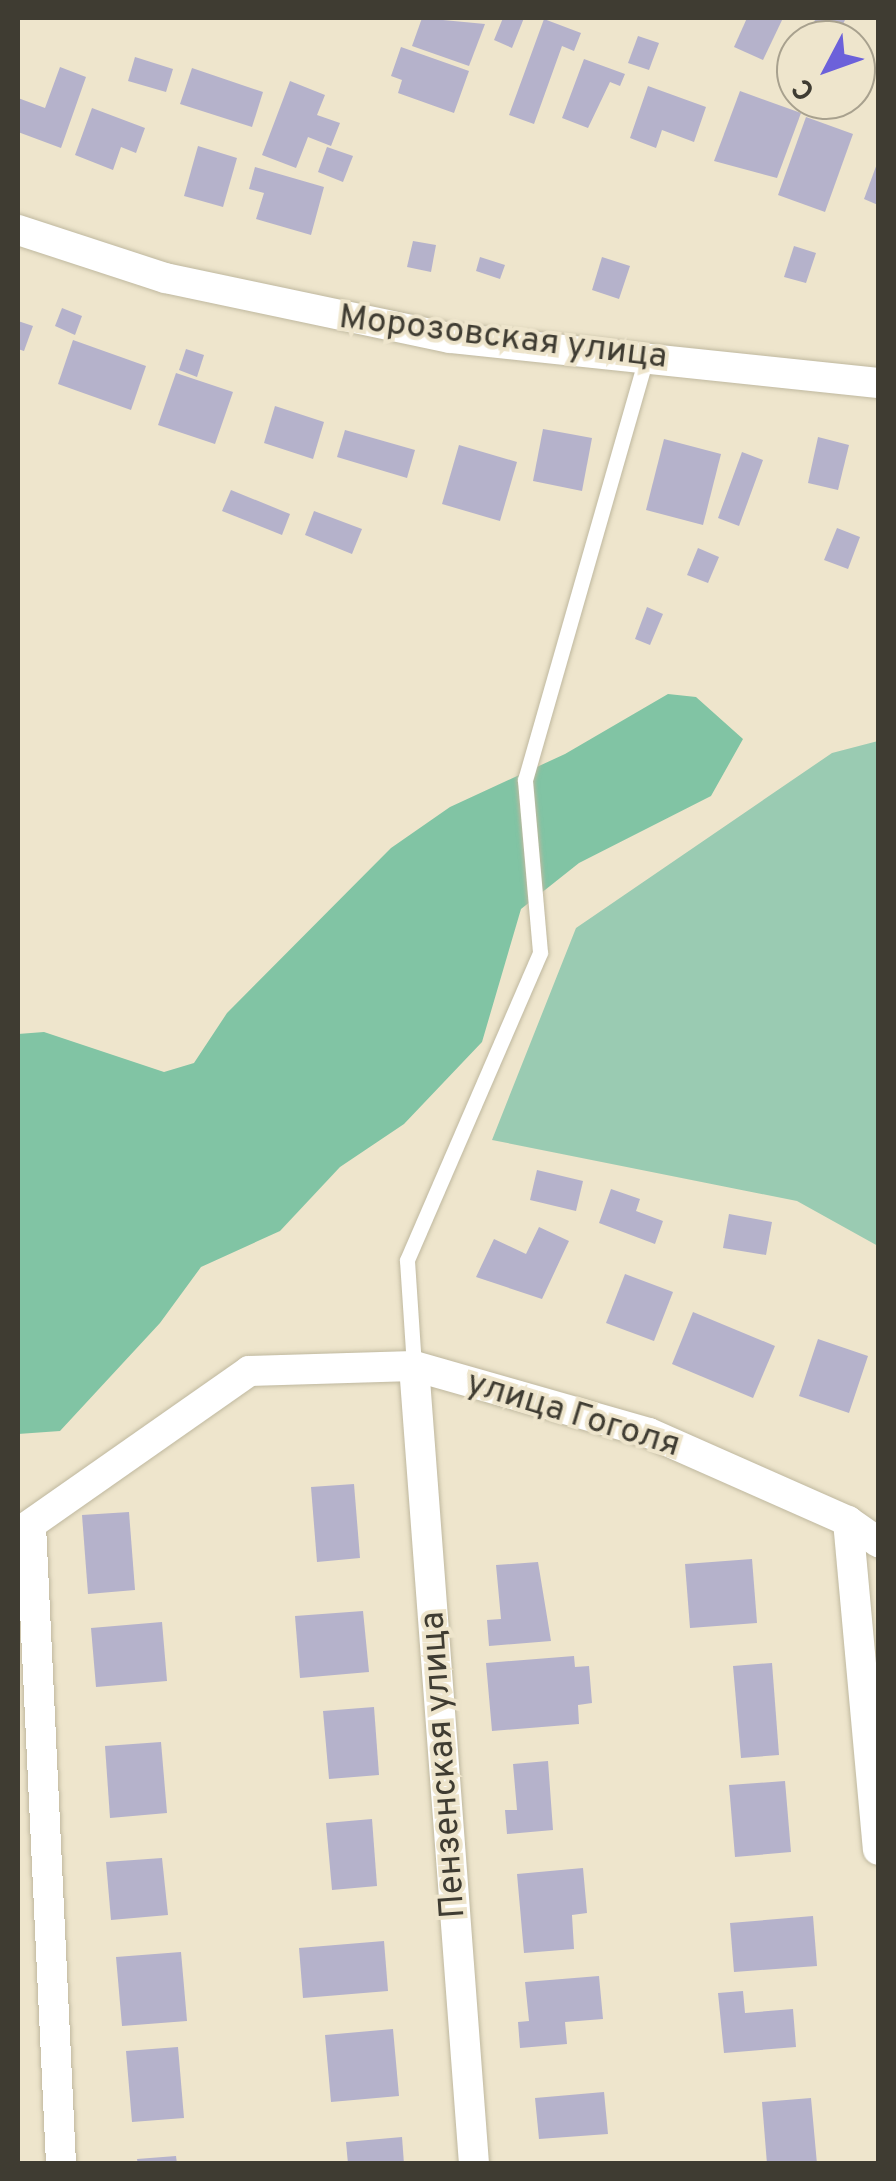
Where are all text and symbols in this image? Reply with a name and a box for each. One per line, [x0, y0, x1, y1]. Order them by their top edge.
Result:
north arrow [776, 20, 876, 120]
text: С [785, 70, 824, 107]
street label: Морозовская улица [336, 297, 670, 379]
street label: улица Гоголя [461, 1363, 685, 1467]
street label: Пензенская улица [412, 1610, 476, 1920]

